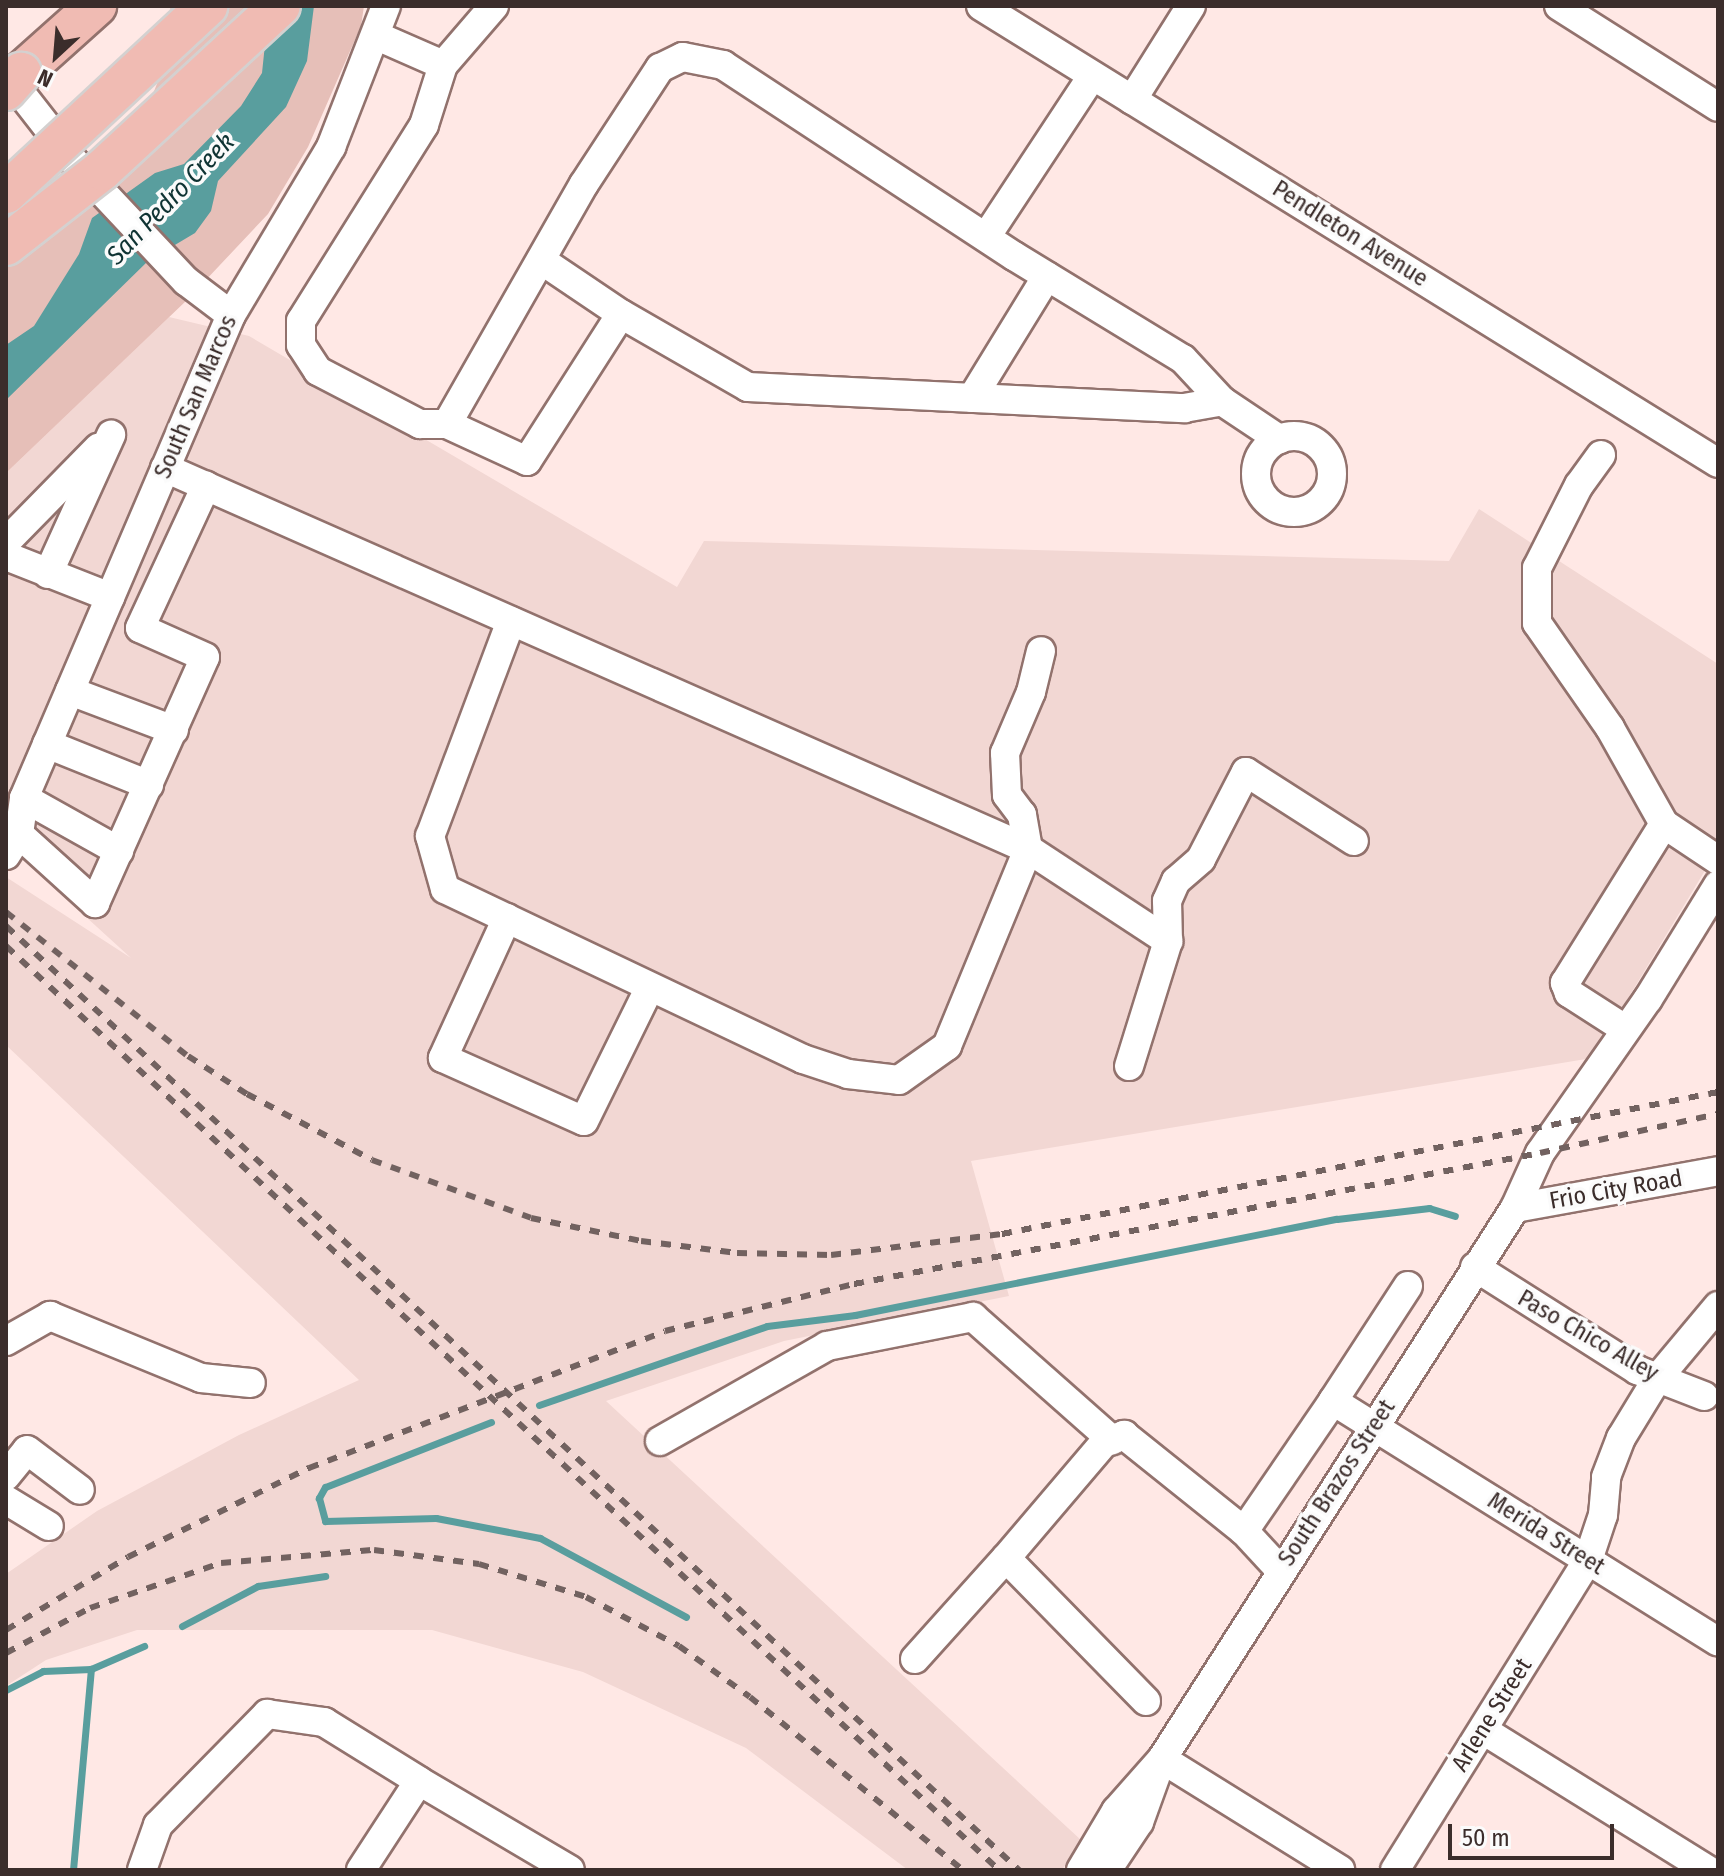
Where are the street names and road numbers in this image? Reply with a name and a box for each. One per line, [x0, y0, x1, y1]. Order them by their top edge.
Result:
street label: Pendleton Avenue [1267, 175, 1433, 293]
street label: South San Marcos [149, 311, 243, 483]
street label: Frio City Road [1547, 1164, 1685, 1216]
street label: Paso Chico Alley [1512, 1284, 1664, 1388]
street label: South Brazos Street [1272, 1394, 1402, 1572]
street label: Merida Street [1482, 1487, 1610, 1581]
street label: Arlene Street [1446, 1653, 1538, 1777]

